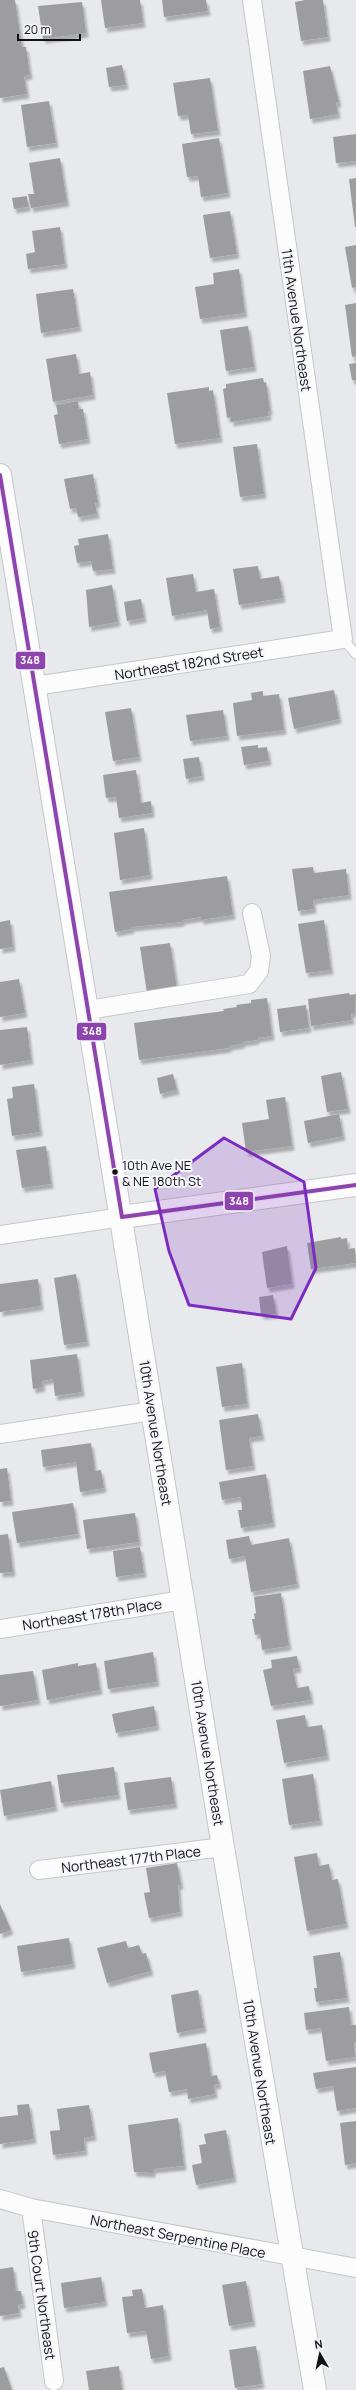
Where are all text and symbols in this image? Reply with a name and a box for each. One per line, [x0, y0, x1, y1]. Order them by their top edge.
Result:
scale bar [18, 16, 80, 42]
text: 20 m [24, 21, 51, 38]
street label: 11th Avenue Northeast [278, 247, 316, 393]
street label: Northeast 182nd Street [113, 642, 265, 684]
line badge: 348 [15, 651, 46, 670]
text: 348 [20, 652, 40, 667]
line badge: 348 [76, 1022, 107, 1041]
text: 348 [82, 1023, 102, 1038]
place label: 10th Ave NE & NE 180th St [122, 1156, 201, 1190]
marker: 10th Ave NE & NE 180th St [110, 1167, 120, 1177]
line badge: 348 [224, 1191, 254, 1211]
text: 348 [229, 1193, 249, 1208]
street label: 10th Avenue Northeast [135, 1359, 177, 1508]
street label: Northeast 178th Place [21, 1594, 163, 1634]
street label: 10th Avenue Northeast [187, 1679, 229, 1828]
street label: Northeast 177th Place [60, 1841, 202, 1877]
street label: 10th Avenue Northeast [239, 1998, 281, 2147]
street label: Northeast Serpentine Place [89, 2210, 267, 2262]
street label: 9th Court Northeast [23, 2229, 61, 2362]
north arrow [300, 2334, 340, 2374]
text: N [313, 2336, 324, 2352]

